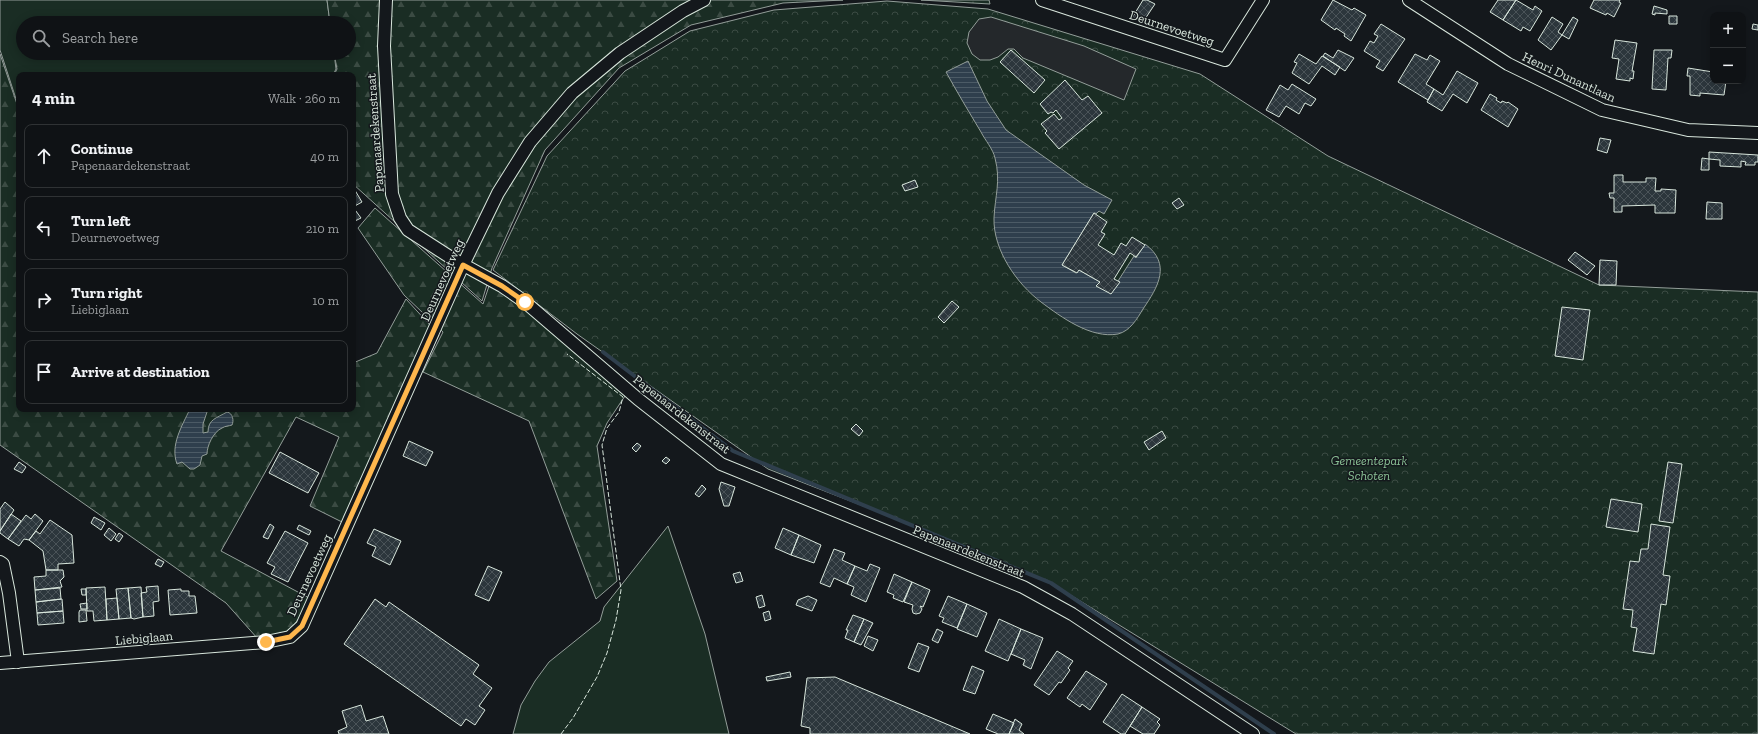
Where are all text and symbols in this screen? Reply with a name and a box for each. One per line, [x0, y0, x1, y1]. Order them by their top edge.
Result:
street label: Deurnevoetweg [1128, 7, 1216, 49]
map controls [1710, 12, 1746, 84]
button: + [1710, 12, 1746, 48]
search box [16, 16, 356, 60]
icon: search [30, 27, 52, 49]
text: Search here [62, 29, 138, 47]
button: − [1710, 48, 1746, 84]
street label: Henri Dunantlaan [1520, 49, 1618, 105]
street label: Papenaardekenstraat [363, 73, 387, 193]
text: 4 min [32, 88, 75, 108]
text: Walk · 260 m [268, 91, 340, 106]
text: Continue [71, 140, 133, 158]
icon: ahead [33, 145, 55, 167]
text: 40 m [310, 149, 339, 164]
text: Papenaardekenstraat [71, 158, 190, 173]
text: Turn left [71, 212, 131, 230]
icon: left [33, 217, 55, 239]
text: 210 m [306, 221, 339, 236]
text: Deurnevoetweg [71, 230, 159, 245]
street label: Deurnevoetweg [417, 237, 467, 323]
text: Turn right [71, 284, 142, 302]
icon: right [33, 289, 55, 311]
text: 10 m [312, 293, 339, 308]
route start [516, 293, 534, 311]
text: Liebiglaan [71, 302, 129, 317]
icon: arrive [33, 361, 55, 383]
text: Arrive at destination [71, 363, 210, 381]
street label: Papenaardekenstraat [630, 371, 734, 457]
park label: Gemeentepark Schoten [1331, 453, 1407, 483]
street label: Papenaardekenstraat [911, 522, 1027, 580]
street label: Deurnevoetweg [284, 532, 334, 618]
street label: Liebiglaan [114, 628, 174, 648]
route end [257, 633, 275, 651]

